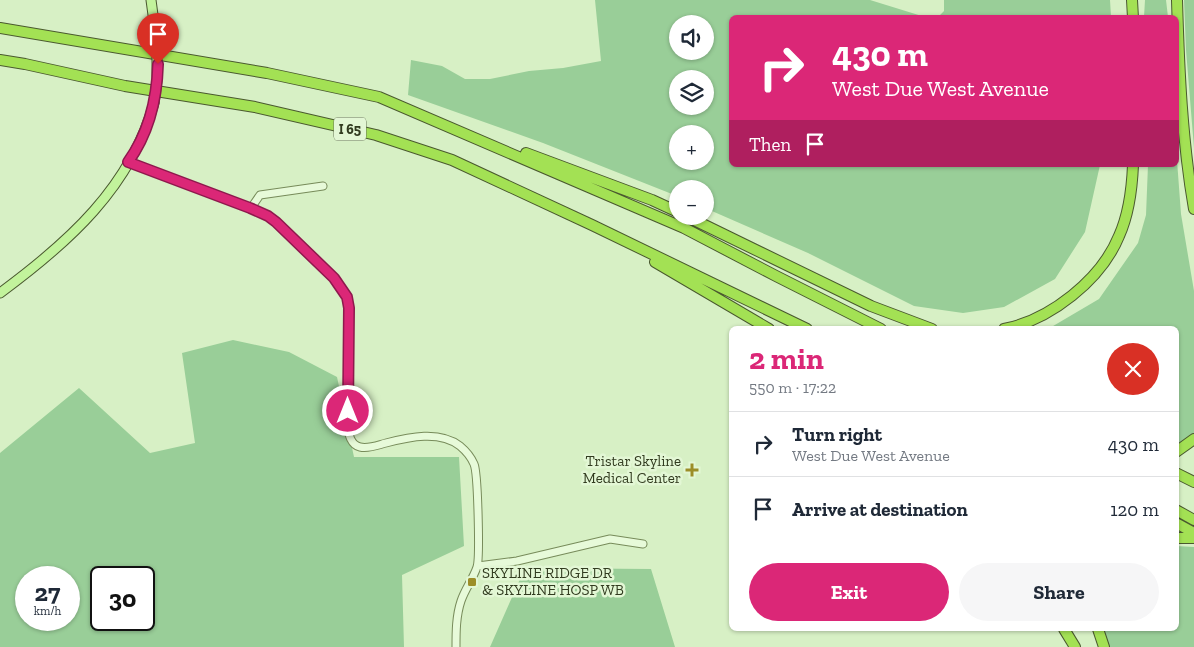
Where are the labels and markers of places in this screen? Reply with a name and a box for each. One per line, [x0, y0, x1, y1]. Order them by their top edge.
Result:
pin [137, 13, 179, 64]
place label: Tristar Skyline Medical Center [583, 452, 681, 487]
marker: Tristar Skyline Medical Center [685, 463, 699, 477]
place label: SKYLINE RIDGE DR & SKYLINE HOSP WB [482, 564, 624, 599]
marker: SKYLINE RIDGE DR & SKYLINE HOSP WB [466, 576, 478, 588]

